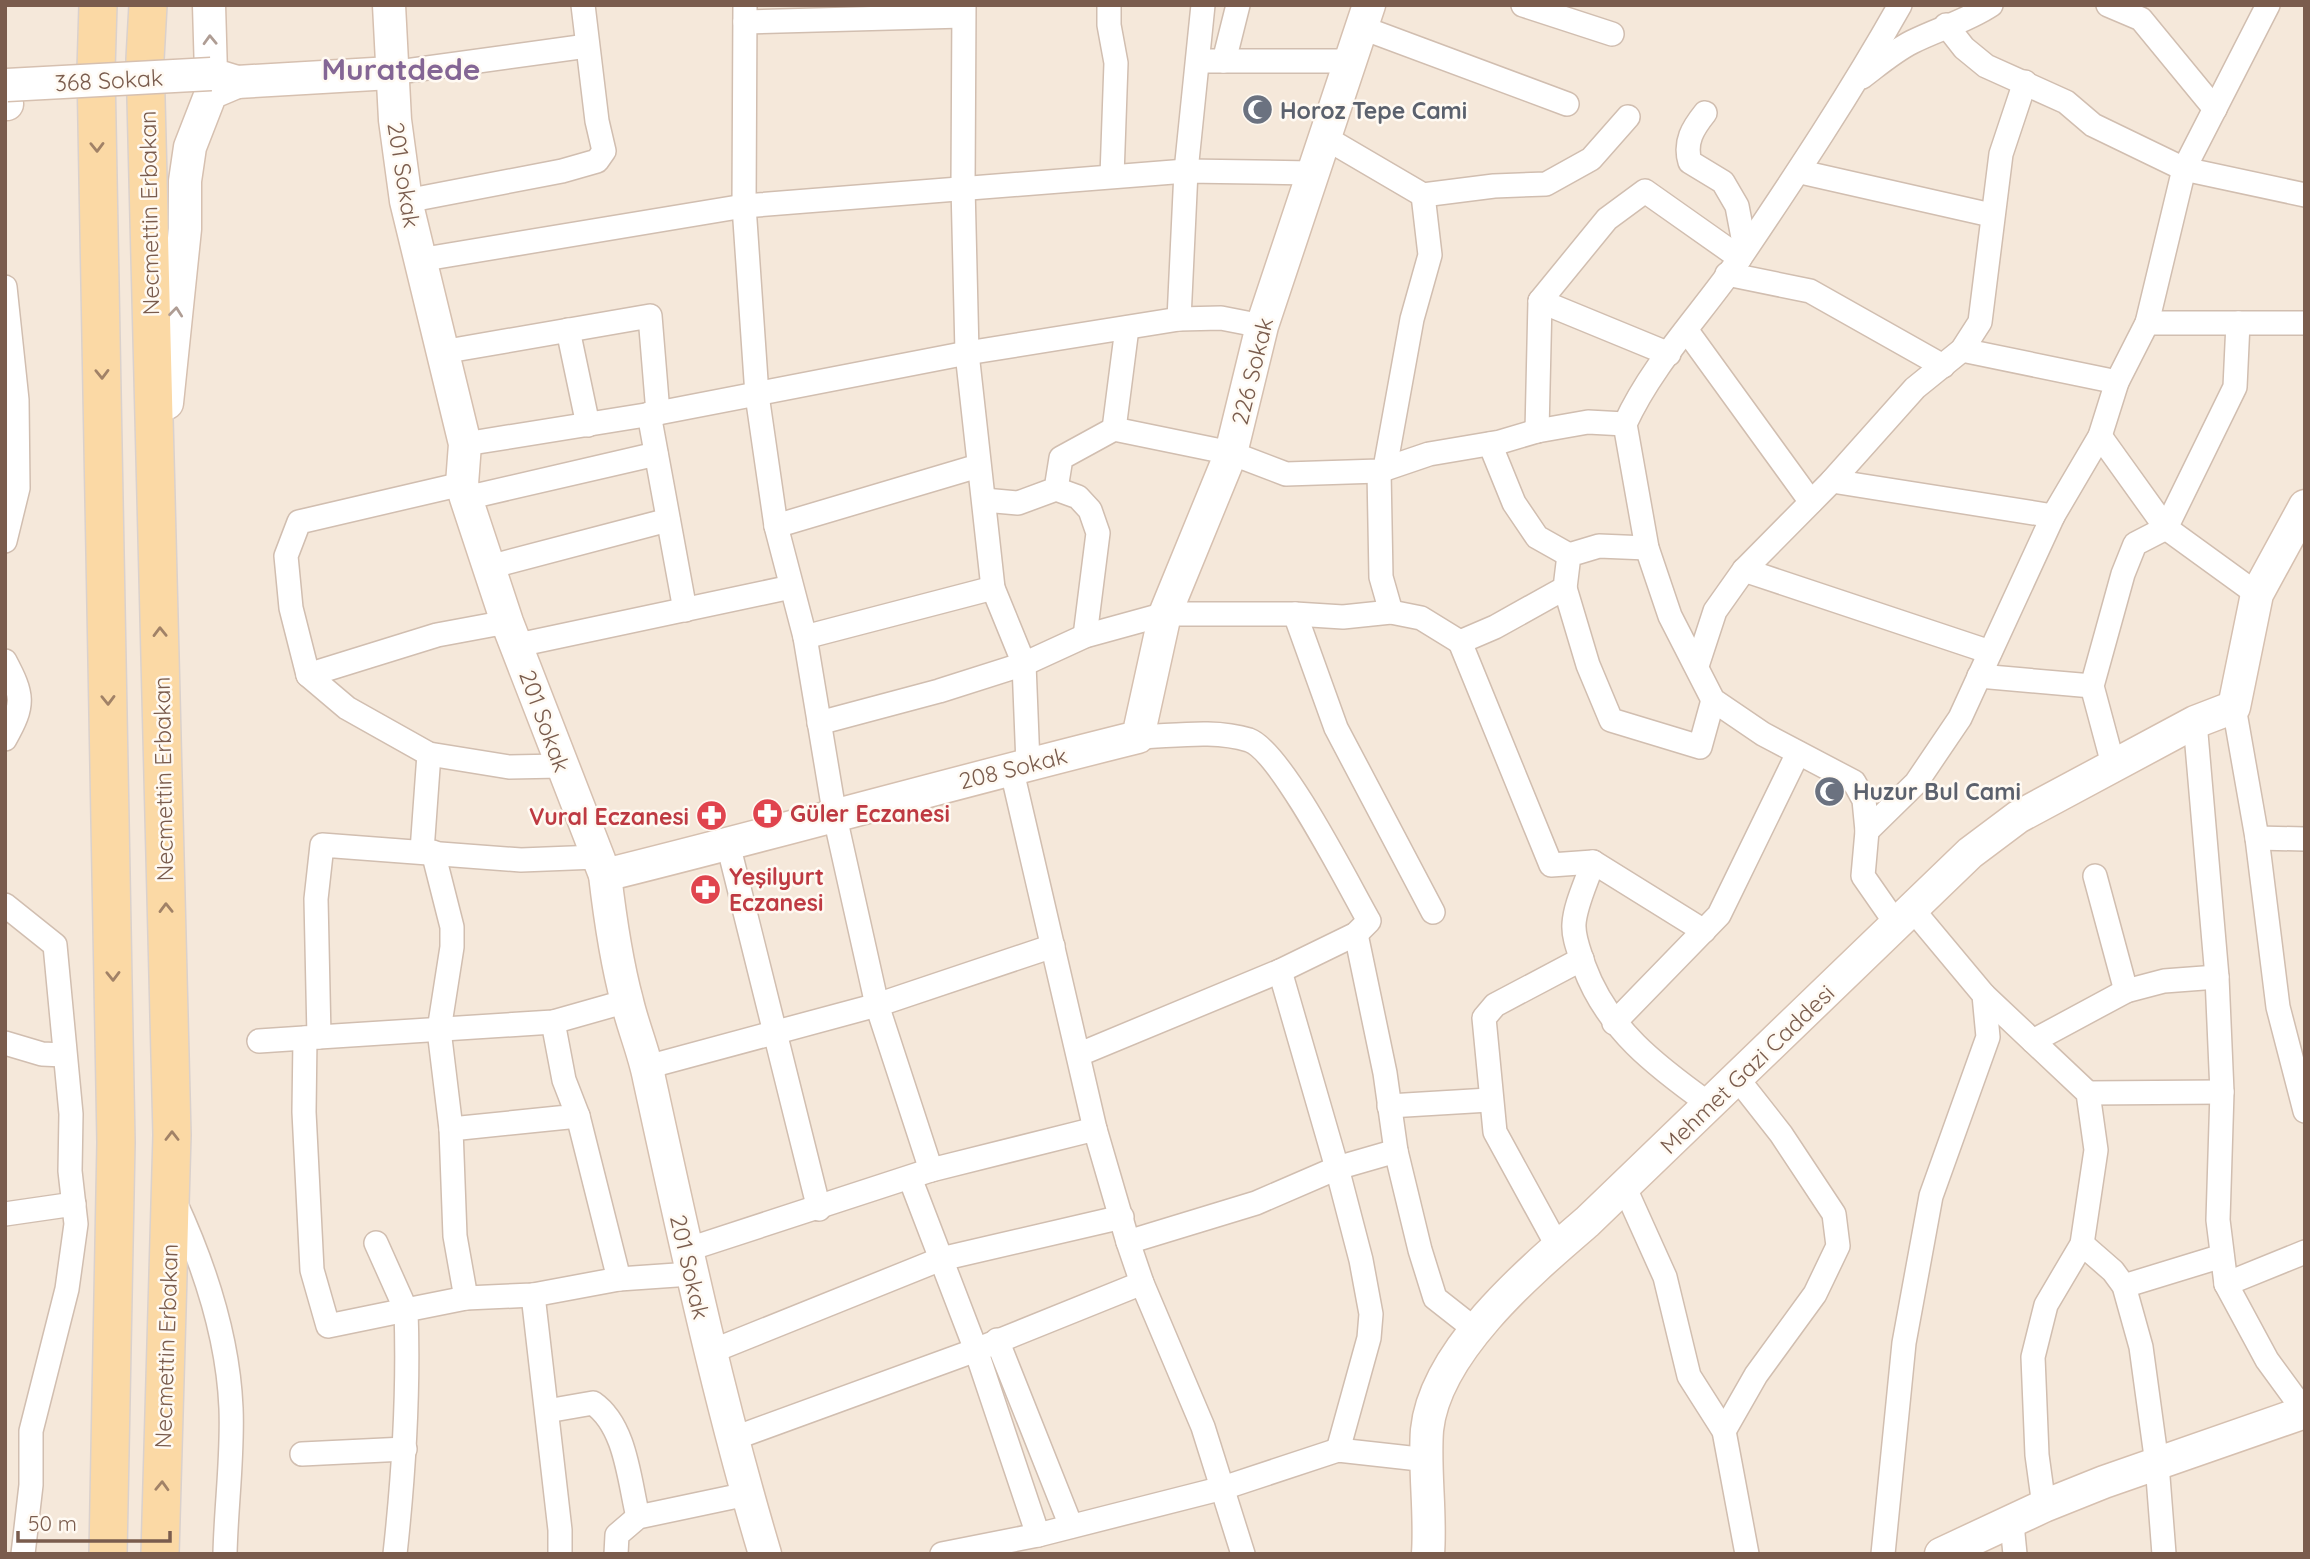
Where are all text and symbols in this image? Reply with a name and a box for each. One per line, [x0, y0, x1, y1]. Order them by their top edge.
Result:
one-way arrow [202, 34, 218, 44]
district label: Muratdede [322, 50, 480, 88]
street label: 368 Sokak [54, 63, 164, 97]
mosque icon: Horoz Tepe Cami [1240, 93, 1274, 127]
place label: Horoz Tepe Cami [1280, 96, 1467, 125]
street label: Necmettin Erbakan [133, 110, 165, 316]
street label: 201 Sokak [381, 120, 427, 230]
one-way arrow [89, 142, 105, 153]
one-way arrow [168, 306, 183, 317]
street label: 226 Sokak [1225, 314, 1279, 428]
one-way arrow [94, 369, 109, 380]
one-way arrow [152, 626, 167, 637]
street label: 201 Sokak [513, 666, 577, 776]
street label: Necmettin Erbakan [147, 676, 179, 882]
one-way arrow [100, 695, 115, 706]
street label: 208 Sokak [956, 741, 1070, 795]
mosque icon: Huzur Bul Cami [1813, 774, 1847, 808]
place label: Huzur Bul Cami [1853, 777, 2021, 806]
pharmacy icon: Güler Eczanesi [750, 796, 784, 830]
pharmacy icon: Vural Eczanesi [695, 799, 729, 833]
place label: Güler Eczanesi [790, 799, 950, 828]
place label: Vural Eczanesi [529, 802, 689, 831]
place label: Yeşilyurt Eczanesi [729, 862, 824, 917]
pharmacy icon: Yeşilyurt Eczanesi [689, 872, 723, 906]
one-way arrow [159, 902, 174, 913]
one-way arrow [105, 972, 121, 982]
street label: Mehmet Gazi Caddesi [1654, 978, 1840, 1160]
one-way arrow [164, 1130, 179, 1141]
street label: 201 Sokak [664, 1212, 716, 1322]
street label: Necmettin Erbakan [148, 1243, 184, 1449]
one-way arrow [154, 1480, 170, 1490]
scale bar [18, 1500, 170, 1544]
text: 50 m [28, 1510, 77, 1536]

